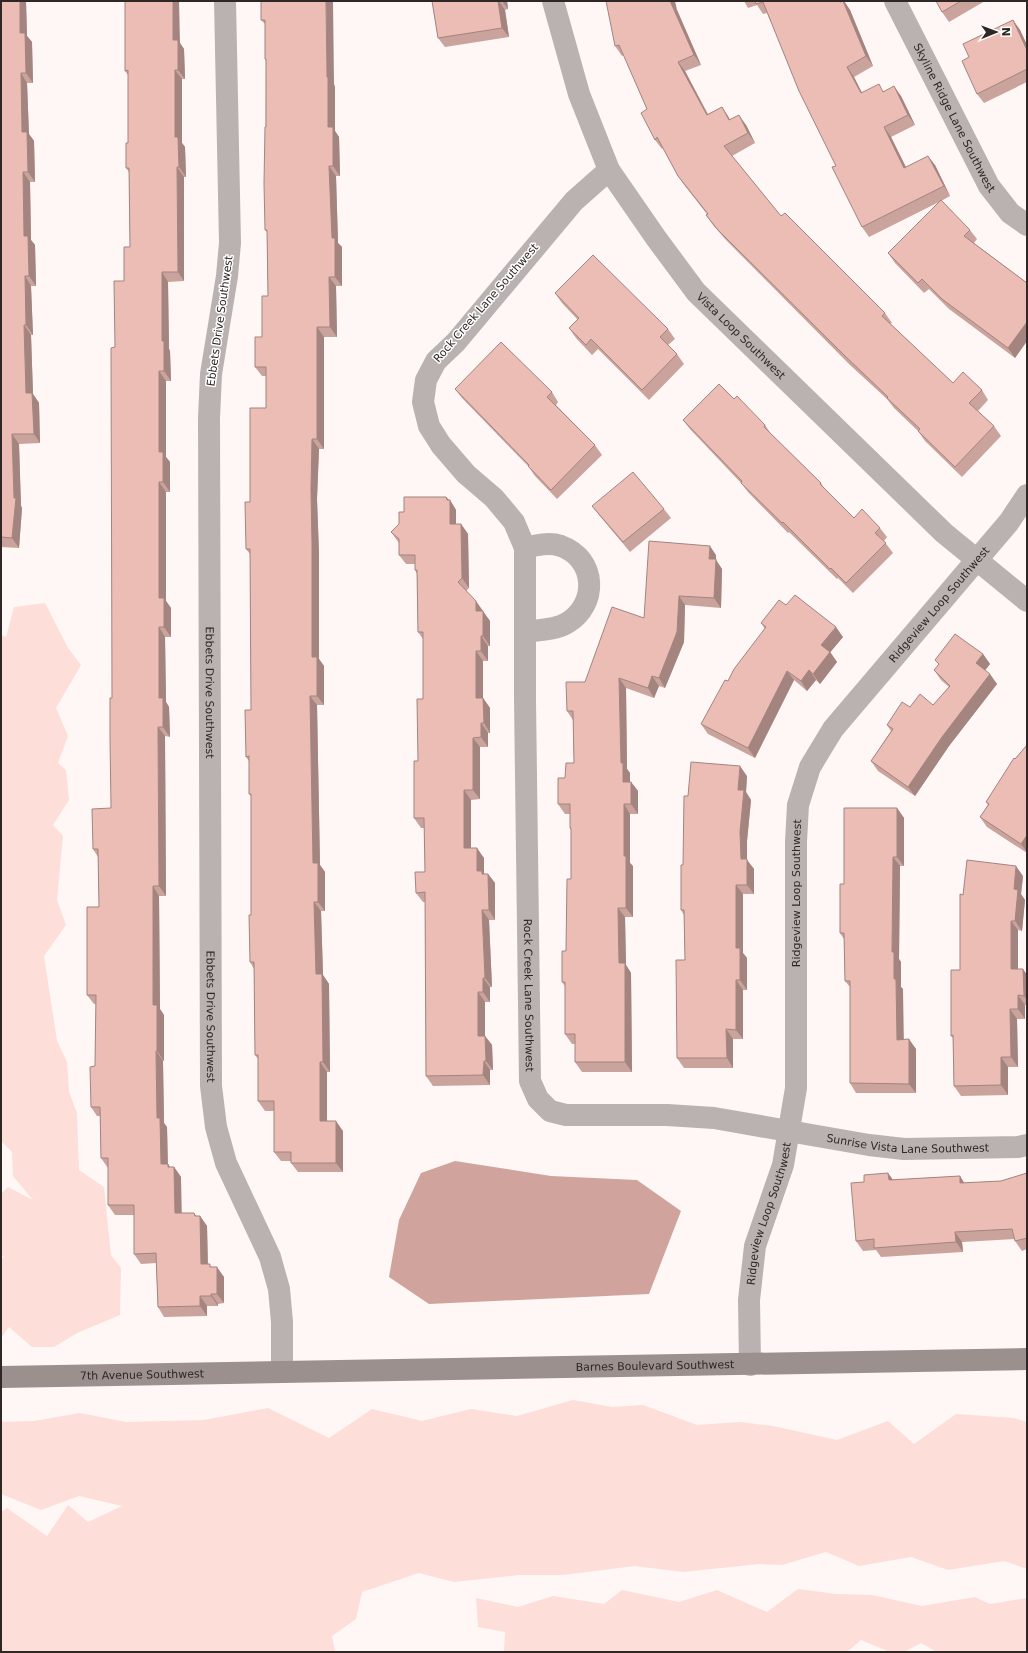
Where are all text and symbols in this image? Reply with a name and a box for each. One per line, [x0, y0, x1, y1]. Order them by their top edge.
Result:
north arrow [976, 12, 1016, 52]
text: N [999, 27, 1012, 37]
street label: Skyline Ridge Lane Southwest [911, 41, 998, 196]
street label: Rock Creek Lane Southwest [431, 240, 542, 365]
street label: Ebbets Drive Southwest [204, 254, 236, 387]
street label: Vista Loop Southwest [694, 290, 789, 382]
street label: Ridgeview Loop Southwest [886, 543, 992, 665]
street label: Ebbets Drive Southwest [203, 626, 217, 759]
street label: Ridgeview Loop Southwest [789, 818, 804, 967]
street label: Rock Creek Lane Southwest [521, 919, 536, 1073]
street label: Ebbets Drive Southwest [204, 950, 217, 1083]
street label: Sunrise Vista Lane Southwest [826, 1131, 990, 1156]
street label: Ridgeview Loop Southwest [744, 1141, 793, 1286]
street label: Barnes Boulevard Southwest [575, 1358, 735, 1373]
street label: 7th Avenue Southwest [80, 1367, 205, 1382]

